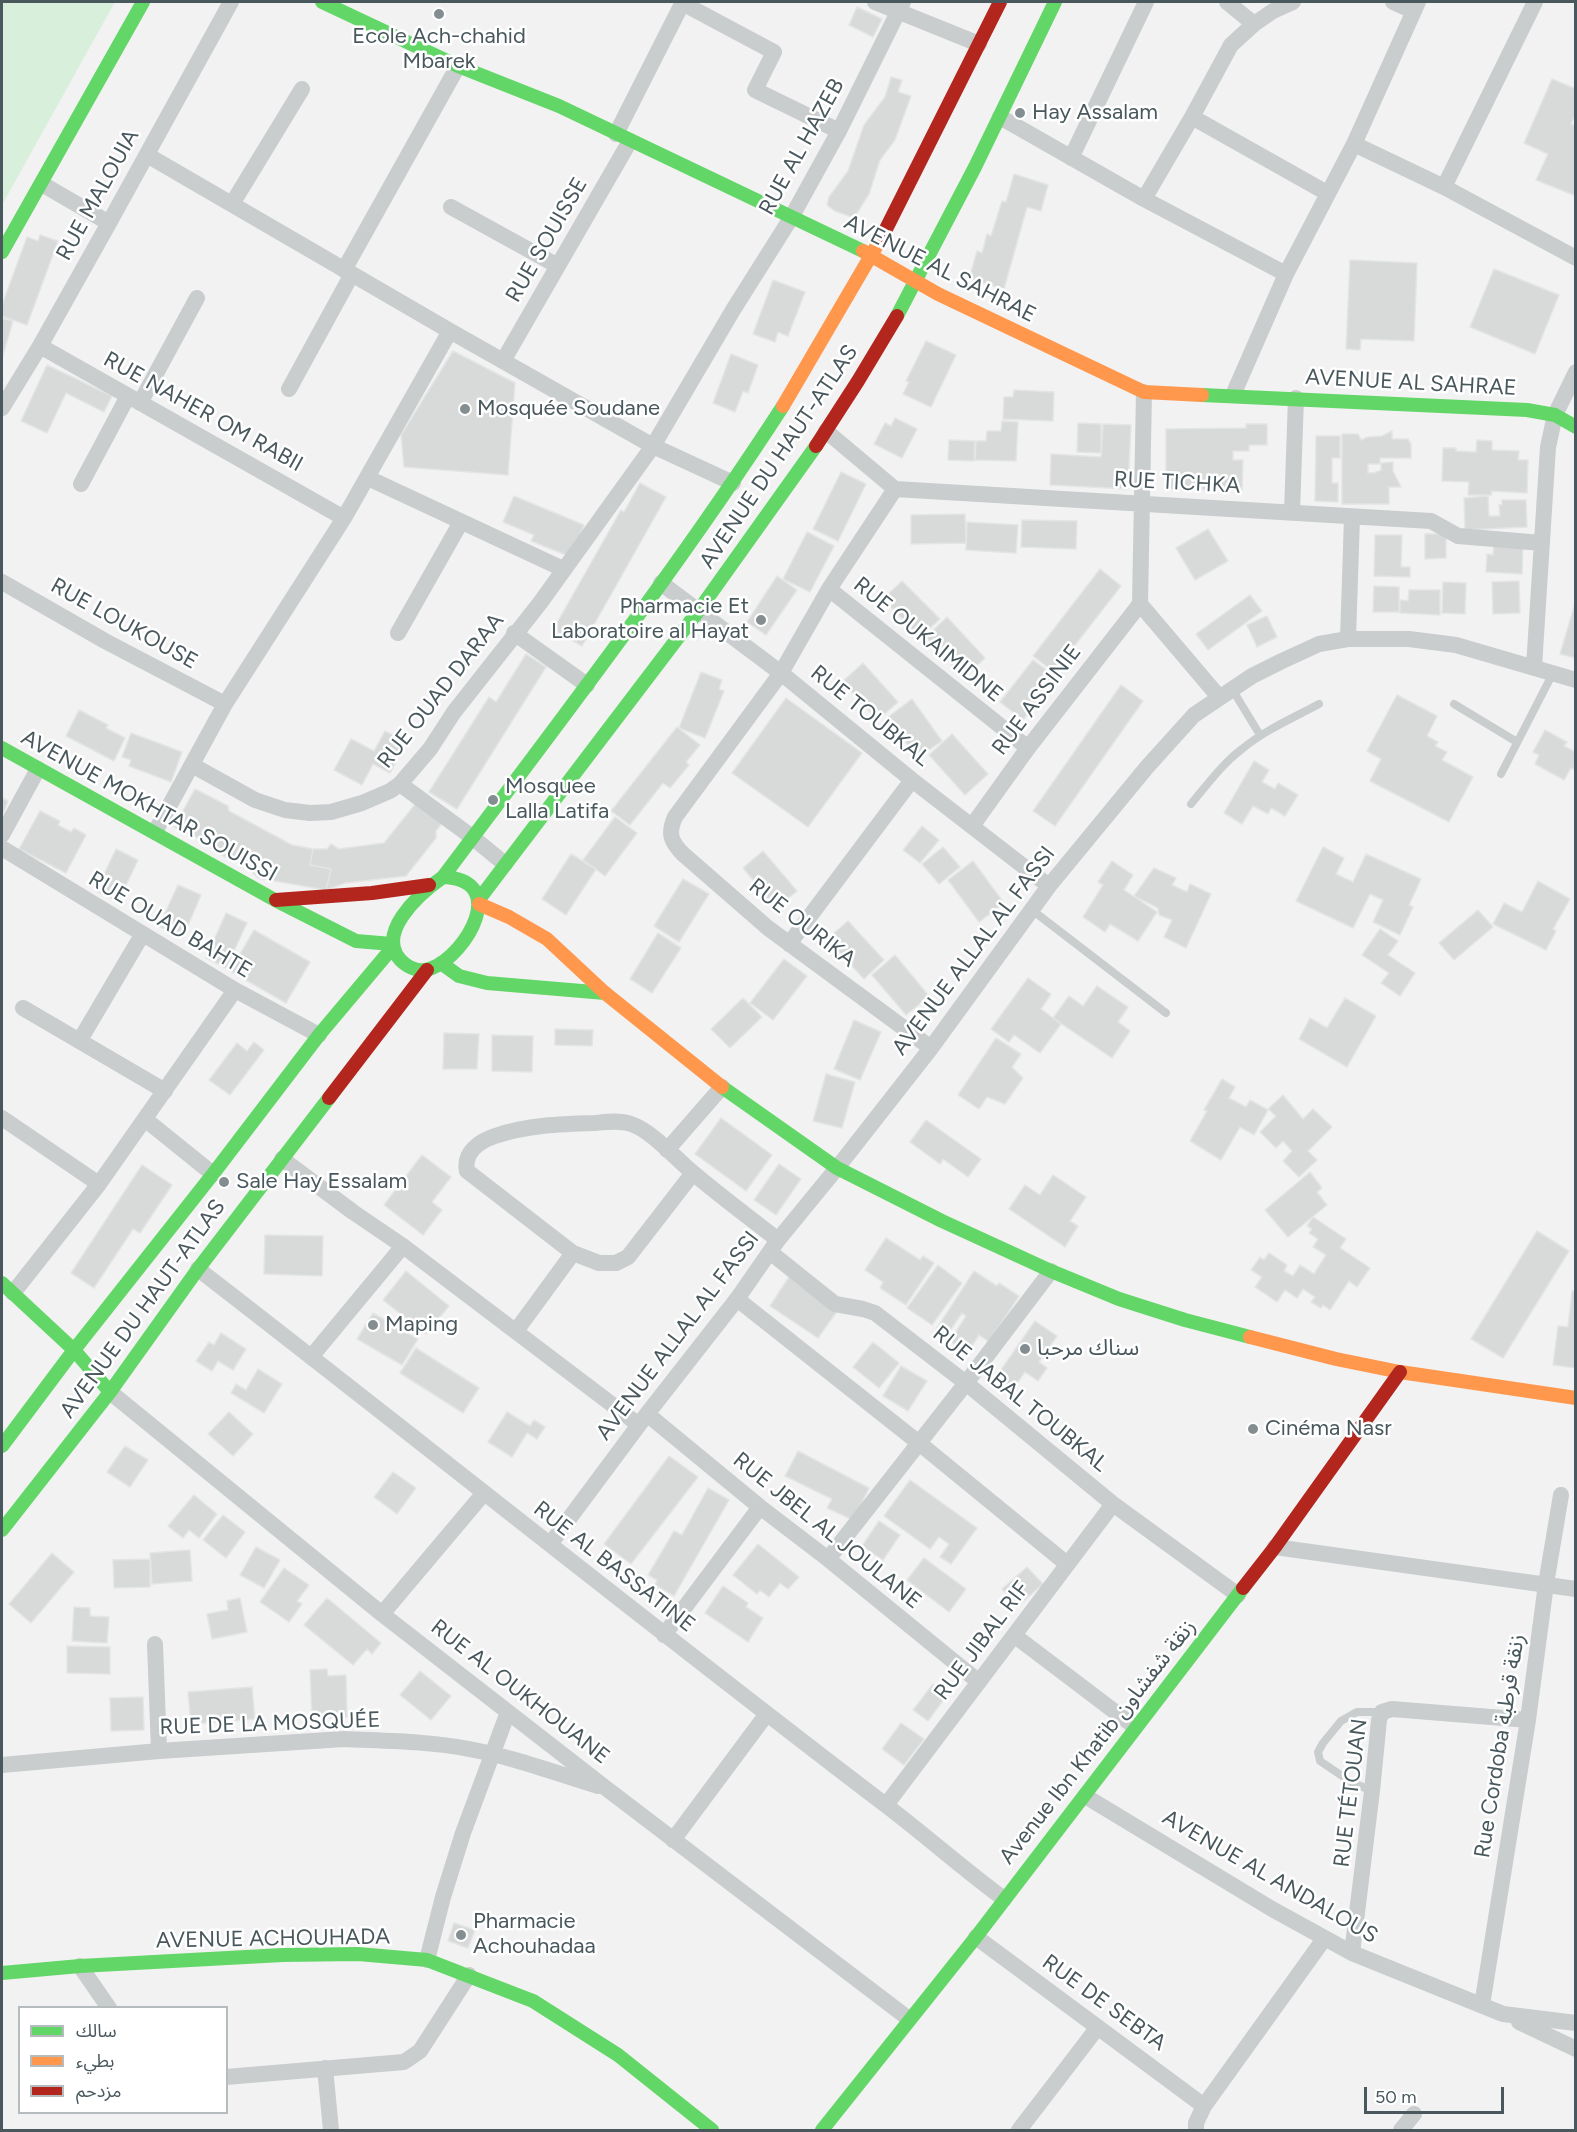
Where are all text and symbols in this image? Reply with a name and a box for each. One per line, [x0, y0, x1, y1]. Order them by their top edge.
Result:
marker: Ecole Ach-chahid Mbarek [432, 7, 446, 21]
place label: Ecole Ach-chahid Mbarek [352, 24, 526, 76]
street label: RUE AL HAZEB [754, 74, 850, 220]
place label: Hay Assalam [1032, 100, 1158, 126]
marker: Hay Assalam [1013, 106, 1027, 120]
street label: RUE MALOUIA [51, 125, 145, 265]
street label: RUE SOUISSE [501, 173, 593, 307]
street label: AVENUE AL SAHRAE [840, 209, 1040, 329]
street label: AVENUE DU HAUT-ATLAS [694, 340, 864, 574]
street label: RUE NAHER OM RABII [99, 346, 307, 478]
street label: AVENUE AL SAHRAE [1305, 364, 1517, 402]
place label: Mosquée Soudane [477, 396, 660, 422]
marker: Mosquée Soudane [458, 402, 472, 416]
street label: RUE TICHKA [1113, 467, 1241, 499]
street label: RUE OUKAIMIDNE [848, 572, 1008, 708]
street label: RUE LOUKOUSE [46, 573, 202, 675]
place label: Pharmacie Et Laboratoire al Hayat [551, 594, 749, 646]
street label: RUE OUAD DARAA [372, 608, 510, 774]
marker: Pharmacie Et Laboratoire al Hayat [754, 613, 768, 627]
street label: RUE ASSINIE [987, 639, 1087, 761]
street label: RUE TOUBKAL [805, 660, 935, 772]
street label: AVENUE MOKHTAR SOUISSI [16, 724, 282, 888]
place label: Mosquee Lalla Latifa [505, 774, 609, 825]
marker: Mosquee Lalla Latifa [486, 793, 500, 807]
street label: AVENUE ALLAL AL FASSI [887, 841, 1061, 1061]
street label: RUE OUAD BAHTE [84, 866, 256, 984]
street label: RUE OURIKA [743, 873, 861, 973]
place label: Sale Hay Essalam [236, 1169, 407, 1195]
marker: Sale Hay Essalam [217, 1175, 231, 1189]
street label: AVENUE DU HAUT-ATLAS [55, 1194, 231, 1424]
street label: AVENUE ALLAL AL FASSI [591, 1226, 765, 1446]
place label: Maping [385, 1312, 458, 1338]
marker: Maping [366, 1318, 380, 1332]
street label: RUE JABAL TOUBKAL [927, 1320, 1113, 1478]
place label: سناك مرحبا [1037, 1336, 1139, 1362]
marker: سناك مرحبا [1018, 1342, 1032, 1356]
place label: Cinéma Nasr [1265, 1416, 1392, 1442]
marker: Cinéma Nasr [1246, 1422, 1260, 1436]
street label: RUE JBEL AL JOULANE [728, 1447, 926, 1615]
street label: RUE AL BASSATINE [528, 1496, 700, 1638]
street label: RUE JIBAL RIF [929, 1576, 1035, 1706]
street label: RUE AL OUKHOUANE [425, 1614, 615, 1770]
street label: Avenue Ibn Khatib زنقة شفشاون [994, 1614, 1202, 1870]
street label: Rue Cordoba زنقة قرطبة [1469, 1632, 1531, 1860]
street label: RUE DE LA MOSQUÉE [159, 1707, 381, 1741]
street label: RUE TÉTOUAN [1329, 1717, 1373, 1869]
street label: AVENUE AL ANDALOUS [1158, 1805, 1382, 1949]
place label: Pharmacie Achouhadaa [473, 1909, 596, 1960]
street label: AVENUE ACHOUHADA [156, 1924, 390, 1954]
marker: Pharmacie Achouhadaa [454, 1928, 468, 1942]
street label: RUE DE SEBTA [1037, 1949, 1171, 2057]
legend [18, 2006, 228, 2114]
text: سالك [76, 2020, 117, 2042]
text: بطيء [76, 2050, 114, 2072]
scale bar [1367, 2075, 1506, 2113]
text: مزدحم [76, 2080, 121, 2102]
text: 50 m [1375, 2086, 1417, 2108]

